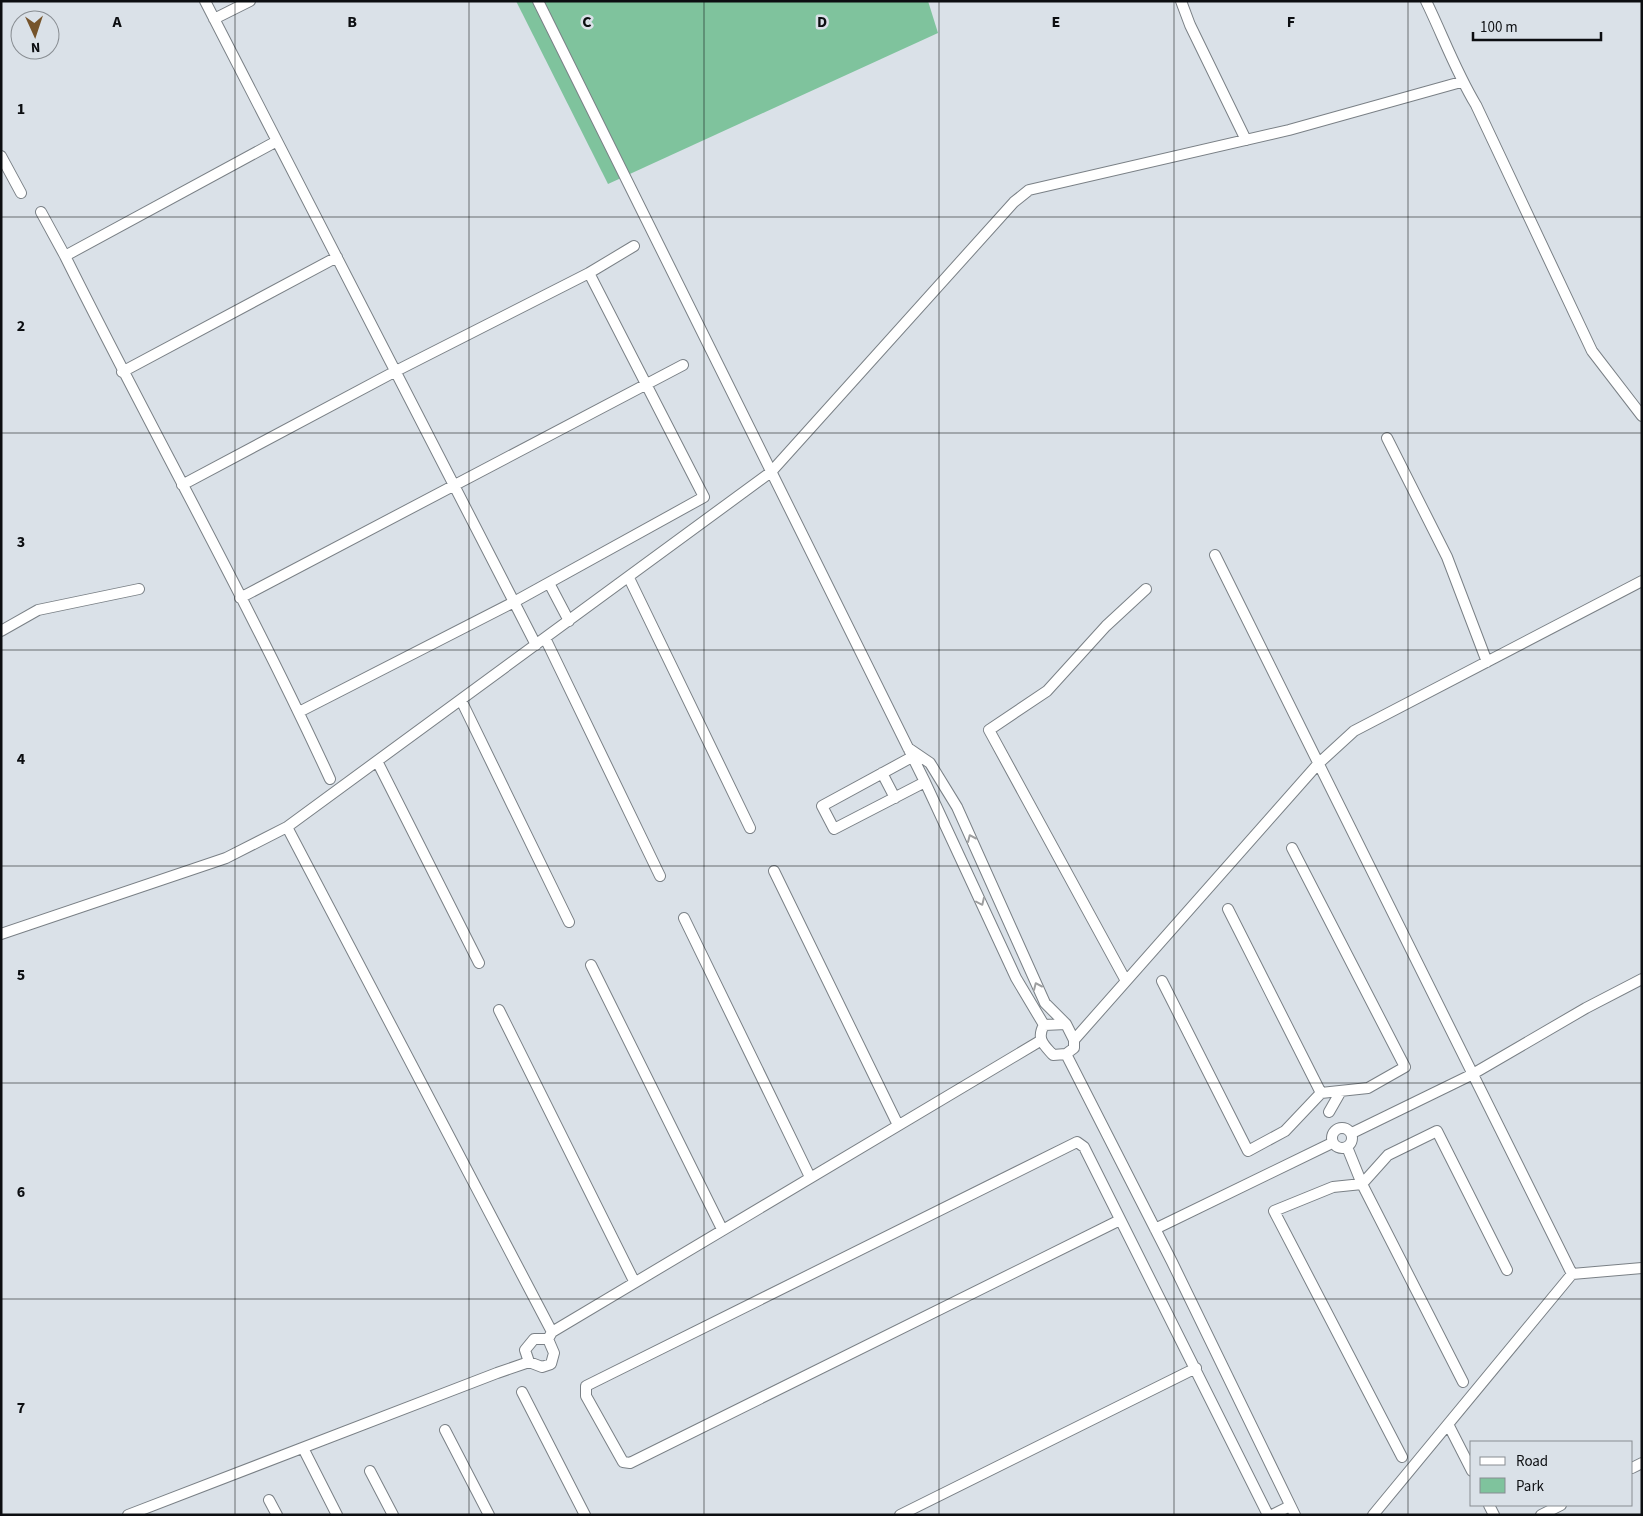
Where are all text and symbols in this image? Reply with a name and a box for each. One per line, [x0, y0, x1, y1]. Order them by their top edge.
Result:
north arrow [10, 10, 60, 60]
scale bar [1473, 10, 1600, 42]
text: A [111, 11, 122, 33]
text: B [347, 11, 357, 33]
text: C [582, 11, 592, 33]
text: D [817, 11, 827, 33]
text: E [1052, 11, 1060, 33]
text: F [1287, 11, 1295, 33]
text: 100 m [1480, 17, 1518, 38]
text: N [30, 37, 41, 57]
text: 1 [17, 98, 25, 120]
text: 2 [17, 315, 25, 337]
text: 3 [17, 531, 25, 553]
text: 4 [17, 748, 26, 770]
one-way arrow [966, 834, 977, 843]
one-way arrow [974, 897, 985, 906]
text: 5 [17, 964, 25, 986]
one-way arrow [1033, 982, 1043, 991]
text: 6 [17, 1181, 25, 1203]
text: 7 [17, 1397, 25, 1419]
legend [1470, 1441, 1633, 1506]
text: Road [1516, 1451, 1548, 1472]
text: Park [1516, 1476, 1545, 1497]

